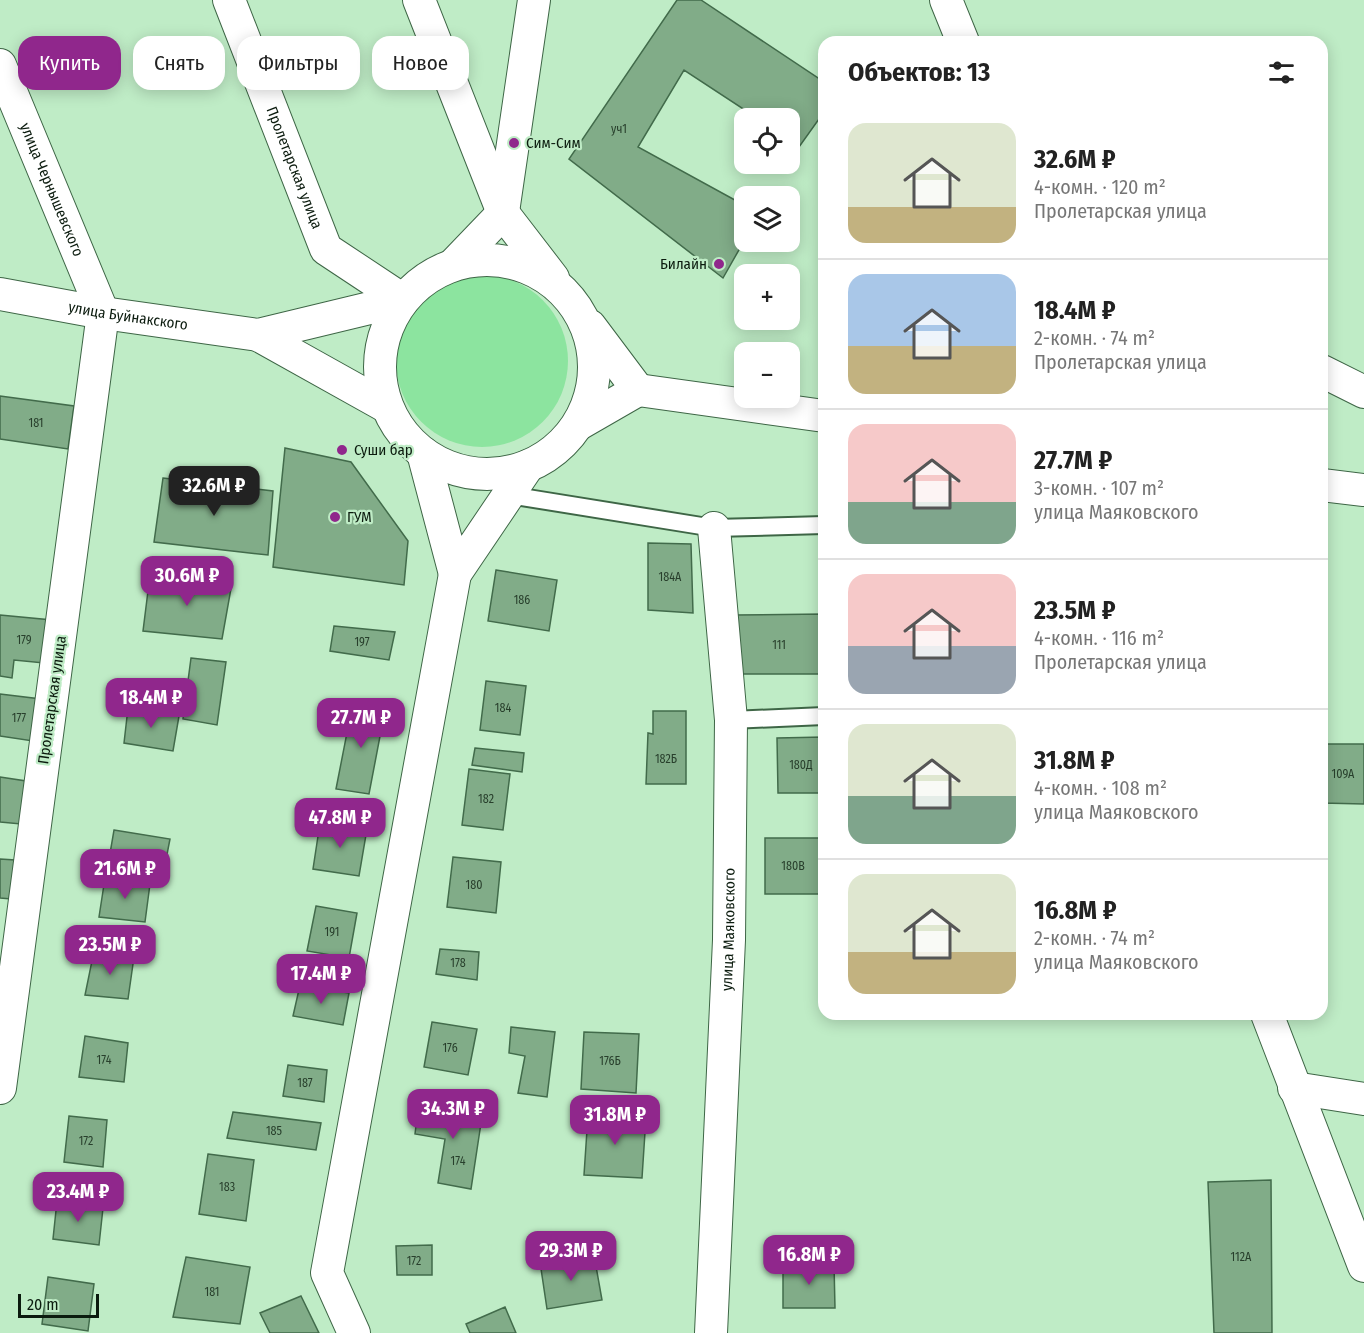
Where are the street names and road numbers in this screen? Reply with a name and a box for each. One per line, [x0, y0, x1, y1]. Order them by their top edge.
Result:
street label: Пролетарская улица [262, 104, 326, 231]
street label: улица Чернышевского [16, 120, 88, 259]
street label: улица Буйнакского [67, 298, 189, 334]
street label: Пролетарская улица [34, 635, 70, 765]
street label: улица Маяковского [718, 867, 739, 992]

